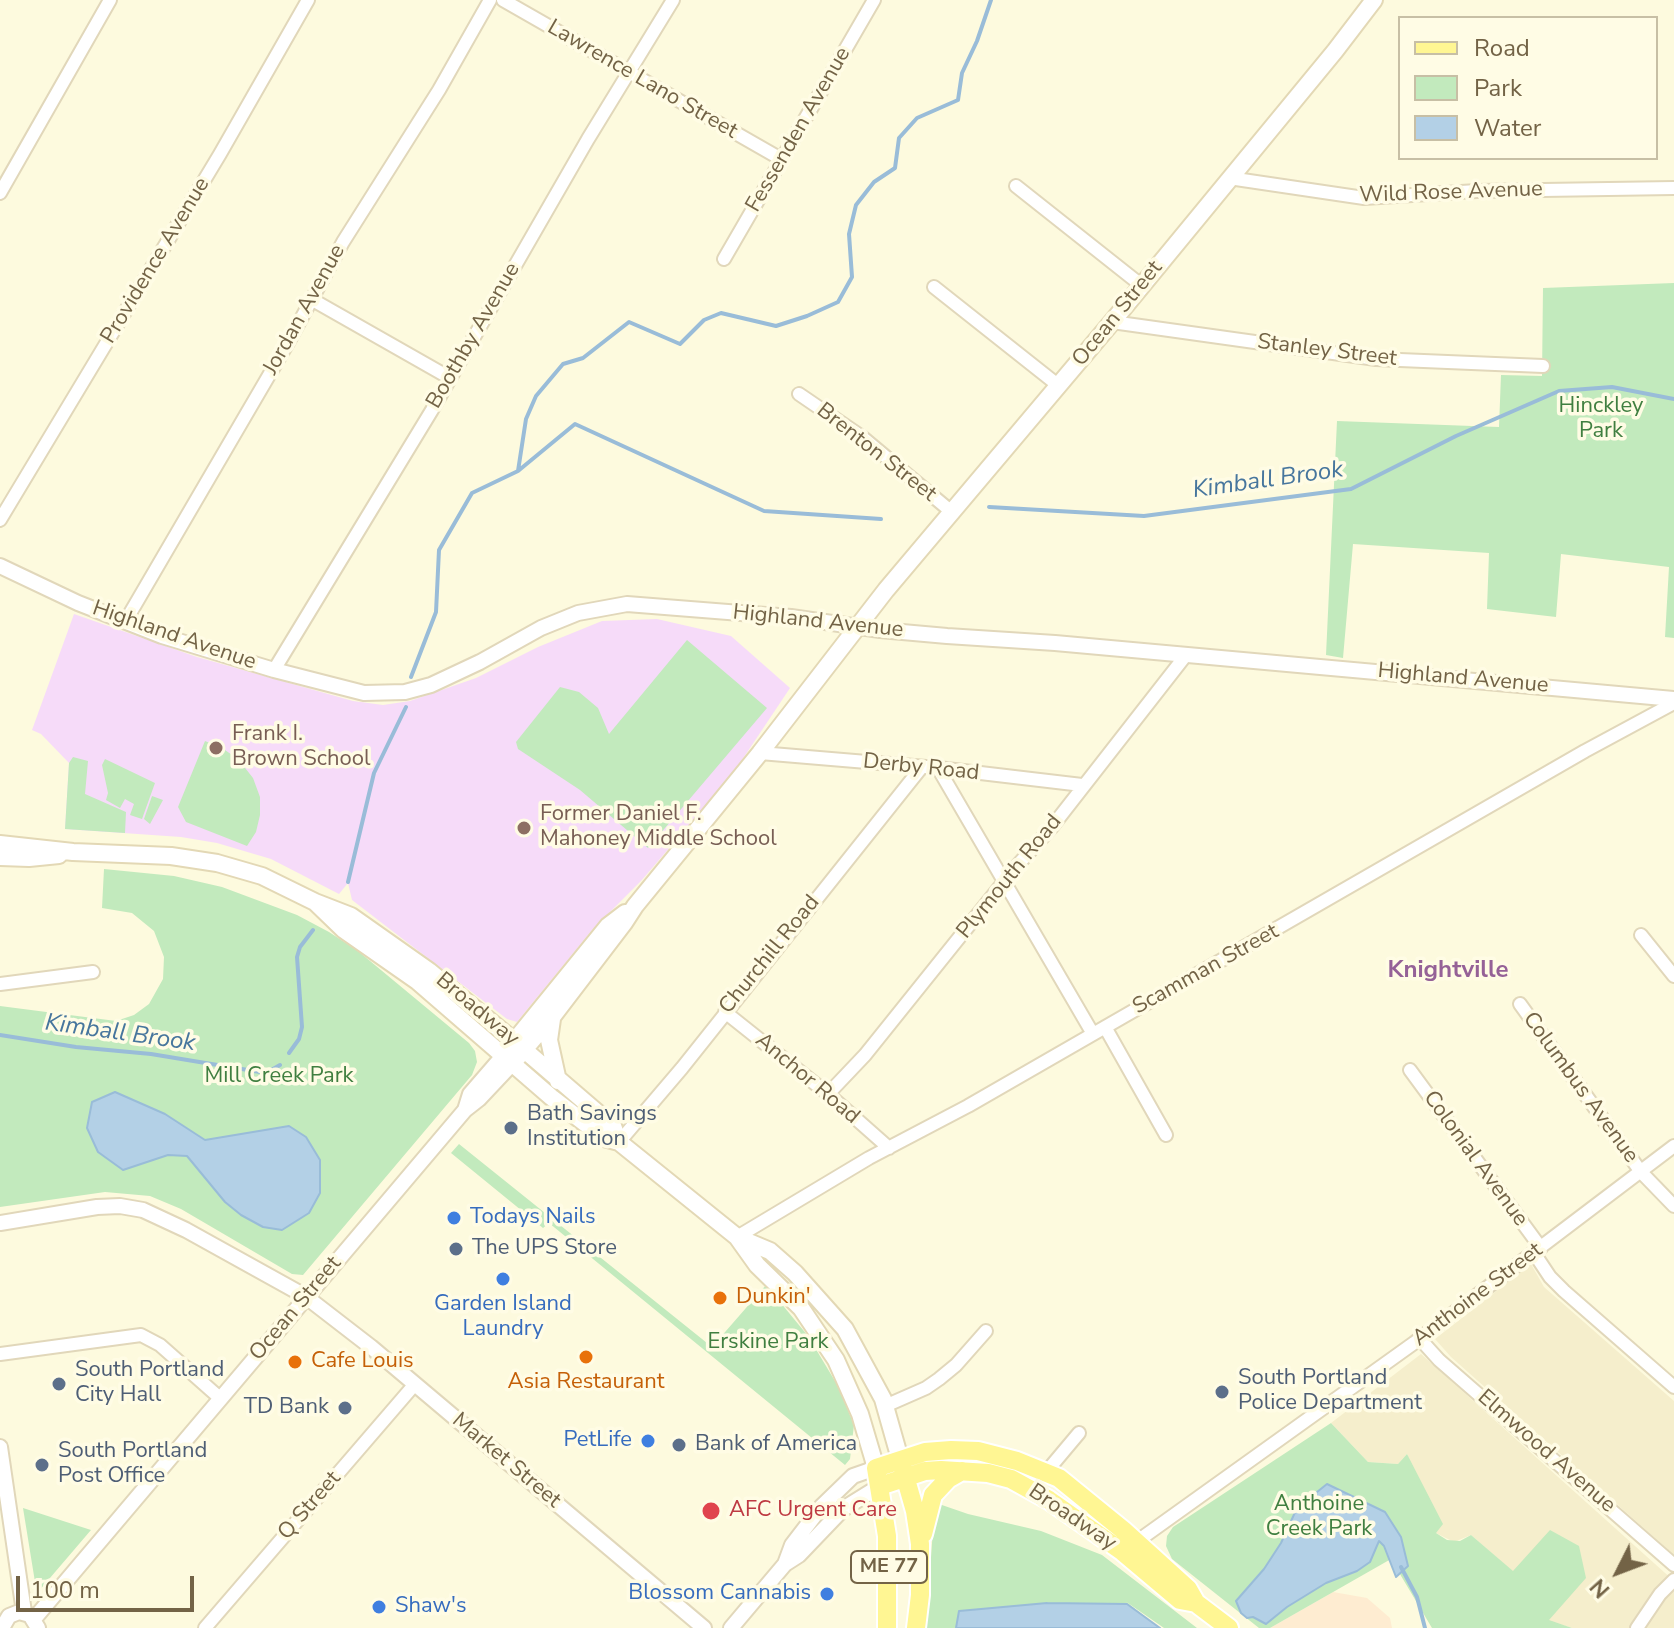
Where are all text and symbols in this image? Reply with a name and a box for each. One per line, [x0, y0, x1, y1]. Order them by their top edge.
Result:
street label: Lawrence Lano Street [542, 15, 742, 145]
legend [1398, 16, 1658, 160]
text: Road [1474, 32, 1530, 64]
street label: Fessenden Avenue [741, 43, 857, 217]
text: Park [1474, 72, 1522, 104]
text: Water [1474, 112, 1541, 144]
street label: Providence Avenue [96, 173, 216, 349]
street label: Wild Rose Avenue [1359, 177, 1543, 209]
street label: Jordan Avenue [258, 240, 352, 380]
street label: Ocean Street [1067, 256, 1169, 372]
street label: Boothby Avenue [422, 258, 526, 414]
street label: Stanley Street [1256, 329, 1398, 373]
park label: Hinckley Park [1559, 394, 1643, 446]
street label: Brenton Street [811, 398, 941, 508]
water label: Kimball Brook [1191, 456, 1345, 506]
street label: Highland Avenue [89, 596, 259, 676]
street label: Highland Avenue [731, 600, 905, 644]
street label: Highland Avenue [1377, 658, 1549, 700]
place label: Frank I. Brown School [232, 722, 371, 774]
marker: Frank I. Brown School [207, 739, 225, 757]
street label: Derby Road [862, 749, 980, 787]
place label: Former Daniel F. Mahoney Middle School [540, 802, 777, 854]
street label: Plymouth Road [952, 810, 1068, 944]
marker: Former Daniel F. Mahoney Middle School [515, 819, 533, 837]
street label: Churchill Road [714, 890, 826, 1020]
street label: Scamman Street [1128, 919, 1284, 1021]
district label: Knightville [1387, 957, 1509, 985]
street label: Broadway [430, 968, 524, 1052]
street label: Columbus Avenue [1516, 1007, 1644, 1169]
water label: Kimball Brook [43, 1009, 197, 1059]
street label: Anchor Road [749, 1028, 865, 1130]
park label: Mill Creek Park [204, 1064, 354, 1090]
street label: Colonial Avenue [1417, 1086, 1533, 1232]
place label: Bath Savings Institution [527, 1102, 657, 1154]
marker: Bath Savings Institution [502, 1119, 520, 1137]
place label: Todays Nails [470, 1205, 596, 1231]
marker: Todays Nails [445, 1209, 463, 1227]
place label: The UPS Store [472, 1236, 617, 1262]
street label: Anthoine Street [1408, 1238, 1548, 1352]
marker: The UPS Store [447, 1240, 465, 1258]
street label: Ocean Street [245, 1251, 347, 1367]
marker: Garden Island Laundry [494, 1270, 512, 1288]
place label: Dunkin' [736, 1285, 811, 1311]
marker: Dunkin' [711, 1289, 729, 1307]
place label: Garden Island Laundry [434, 1292, 572, 1344]
park label: Erskine Park [707, 1330, 829, 1356]
marker: Asia Restaurant [577, 1348, 595, 1366]
place label: Cafe Louis [311, 1349, 414, 1375]
marker: Cafe Louis [286, 1353, 304, 1371]
place label: South Portland City Hall [75, 1358, 224, 1410]
place label: South Portland Police Department [1238, 1366, 1422, 1418]
place label: Asia Restaurant [508, 1370, 664, 1396]
marker: South Portland City Hall [50, 1375, 68, 1393]
marker: South Portland Police Department [1213, 1383, 1231, 1401]
street label: Elmwood Avenue [1472, 1385, 1620, 1519]
place label: TD Bank [244, 1395, 329, 1421]
marker: TD Bank [336, 1399, 354, 1417]
street label: Market Street [446, 1408, 566, 1514]
place label: PetLife [563, 1428, 632, 1454]
marker: PetLife [639, 1432, 657, 1450]
place label: Bank of America [695, 1432, 857, 1458]
marker: Bank of America [670, 1436, 688, 1454]
place label: South Portland Post Office [58, 1439, 207, 1490]
marker: South Portland Post Office [33, 1456, 51, 1474]
street label: Q Street [273, 1466, 347, 1546]
street label: Broadway [1023, 1479, 1121, 1557]
park label: Anthoine Creek Park [1266, 1492, 1372, 1544]
place label: AFC Urgent Care [729, 1498, 897, 1524]
marker: AFC Urgent Care [700, 1500, 722, 1522]
north arrow [1578, 1532, 1658, 1612]
road number: ME 77 [851, 1551, 927, 1583]
scale bar [20, 1560, 198, 1610]
text: N [1584, 1572, 1617, 1604]
text: 100 m [30, 1574, 100, 1606]
place label: Blossom Cannabis [628, 1581, 811, 1607]
marker: Blossom Cannabis [818, 1585, 836, 1603]
place label: Shaw's [395, 1594, 467, 1620]
marker: Shaw's [370, 1598, 388, 1616]

